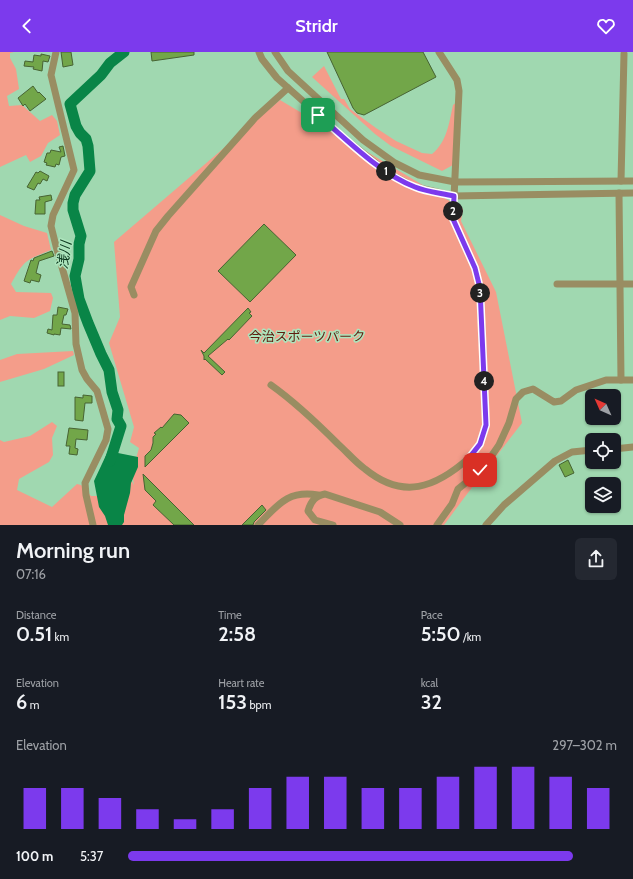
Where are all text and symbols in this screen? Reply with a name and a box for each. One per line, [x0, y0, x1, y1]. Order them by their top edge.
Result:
icon: back [16, 15, 38, 37]
text: Stridr [295, 15, 338, 37]
icon: heart [595, 15, 617, 37]
pin [301, 98, 335, 132]
icon: arrive [307, 104, 329, 126]
pin: 1 [376, 161, 396, 181]
text: 1 [384, 164, 388, 178]
pin: 2 [443, 201, 463, 221]
text: 2 [450, 204, 456, 218]
water label: 浅川 [53, 238, 75, 270]
pin: 3 [470, 283, 490, 303]
text: 3 [477, 286, 483, 300]
park label: 今治スポーツパーク [249, 328, 365, 344]
pin: 4 [474, 371, 494, 391]
text: 4 [481, 374, 487, 388]
north arrow [585, 389, 621, 425]
map controls [585, 389, 621, 513]
button: locate [585, 433, 621, 469]
pin [463, 453, 497, 487]
icon: check [469, 459, 491, 481]
button: layers [585, 477, 621, 513]
text: Morning run [16, 537, 130, 564]
button: share [575, 538, 617, 580]
text: 07:16 [16, 566, 46, 582]
text: Distance [16, 608, 57, 622]
text: Time [218, 608, 242, 622]
text: Pace [421, 608, 443, 622]
text: 0.51 [16, 622, 52, 646]
text: 2:58 [218, 622, 256, 646]
text: 5:50 [421, 622, 461, 646]
text: km [52, 630, 69, 644]
text: /km [461, 630, 481, 644]
text: Elevation [16, 676, 59, 690]
text: Heart rate [218, 676, 264, 690]
text: kcal [421, 676, 438, 690]
text: 6 [16, 690, 27, 714]
text: 153 [218, 690, 247, 714]
text: 32 [421, 690, 442, 714]
text: m [27, 698, 39, 712]
text: bpm [247, 698, 271, 712]
text: Elevation [16, 737, 67, 753]
text: 297–302 m [552, 737, 617, 753]
text: 100 m [16, 848, 53, 864]
text: 5:37 [80, 848, 103, 864]

